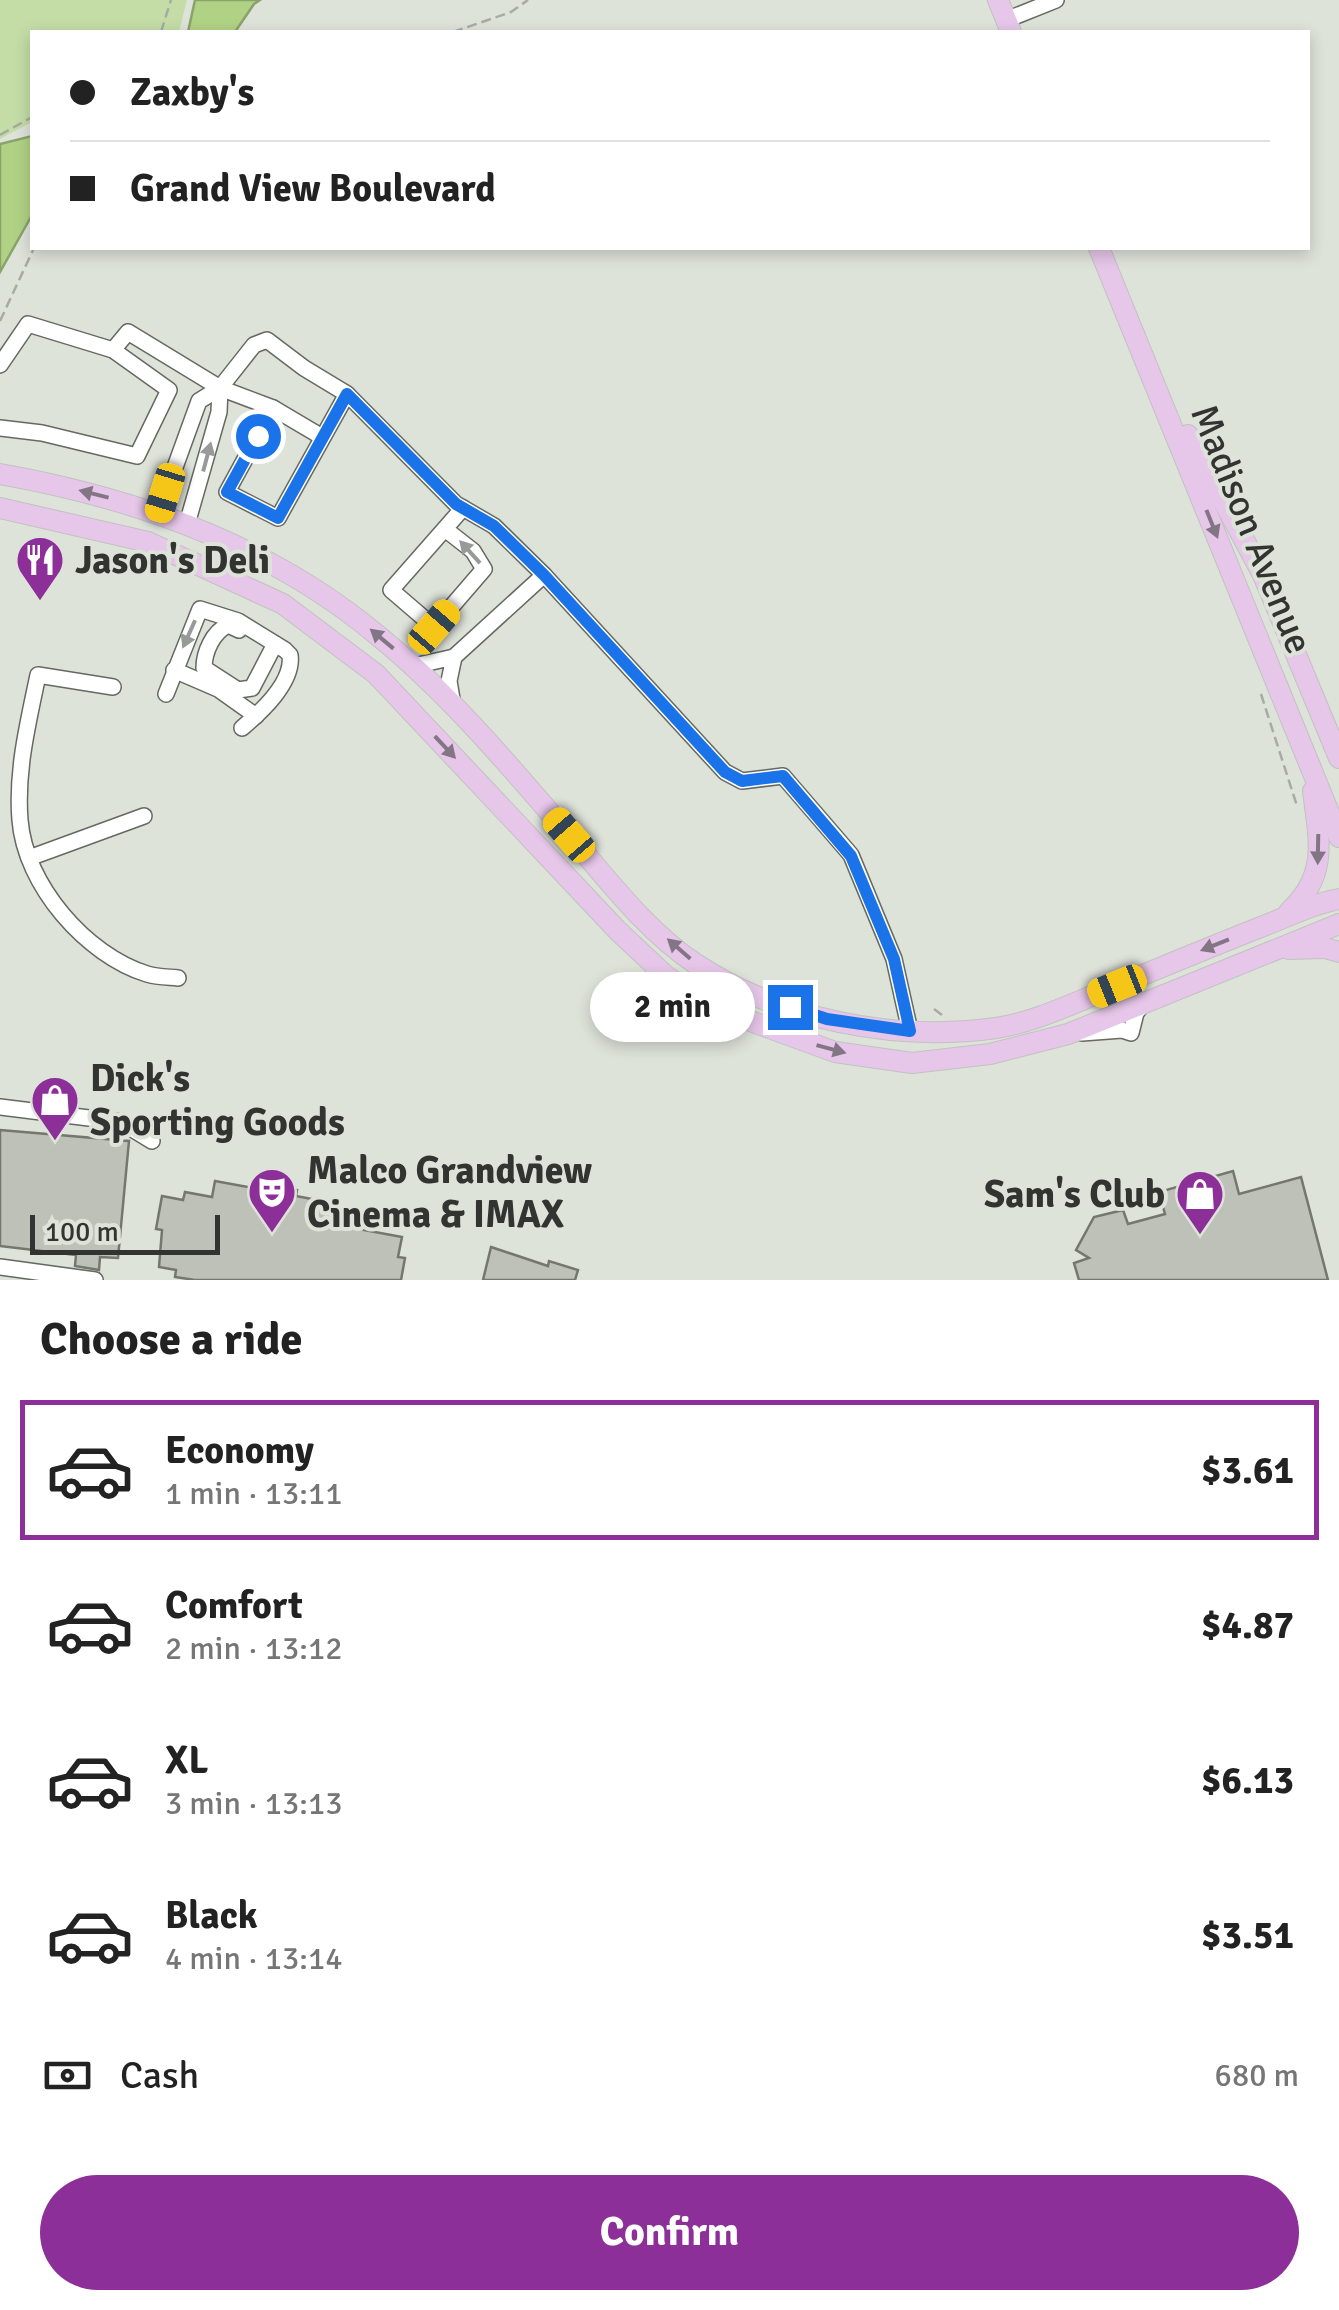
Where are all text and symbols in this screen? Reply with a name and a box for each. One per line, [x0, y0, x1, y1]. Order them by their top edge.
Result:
text: Zaxby's [130, 69, 254, 116]
text: Grand View Boulevard [130, 165, 496, 212]
street label: Madison Avenue [1180, 398, 1323, 661]
route start [236, 414, 281, 459]
one-way arrow [199, 441, 215, 472]
car [142, 460, 188, 526]
one-way arrow [78, 486, 109, 502]
one-way arrow [1204, 509, 1220, 539]
restaurant icon: Jason's Deli [14, 534, 66, 602]
place label: Jason's Deli [75, 537, 270, 584]
one-way arrow [459, 541, 482, 565]
car [403, 595, 465, 659]
one-way arrow [181, 619, 197, 649]
one-way arrow [370, 628, 395, 650]
one-way arrow [433, 735, 456, 759]
car [538, 803, 600, 867]
one-way arrow [1309, 834, 1325, 866]
one-way arrow [1200, 938, 1230, 954]
one-way arrow [666, 939, 691, 961]
car [1084, 961, 1150, 1011]
callout: 2 min [590, 972, 755, 1042]
route end [768, 985, 813, 1030]
text: 2 min [634, 987, 711, 1026]
one-way arrow [816, 1041, 847, 1057]
place label: Dick's Sporting Goods [90, 1055, 345, 1146]
shop icon: Dick's Sporting Goods [29, 1074, 81, 1142]
place label: Malco Grandview Cinema & IMAX [307, 1147, 592, 1238]
theatre icon: Malco Grandview Cinema & IMAX [246, 1166, 298, 1234]
shop icon: Sam's Club [1174, 1168, 1226, 1236]
place label: Sam's Club [984, 1171, 1165, 1218]
scale bar [30, 1210, 220, 1254]
text: 100 m [45, 1215, 119, 1249]
text: Choose a ride [40, 1312, 303, 1367]
icon: car [45, 1425, 135, 1515]
text: Economy [165, 1427, 314, 1474]
text: $3.61 [1201, 1447, 1294, 1494]
text: 1 min · 13:11 [165, 1474, 343, 1513]
icon: car [45, 1580, 135, 1670]
text: Comfort [165, 1582, 303, 1629]
text: $4.87 [1201, 1602, 1294, 1649]
text: 2 min · 13:12 [165, 1629, 343, 1668]
icon: car [45, 1735, 135, 1825]
text: XL [165, 1737, 208, 1784]
text: $6.13 [1201, 1757, 1294, 1804]
text: 3 min · 13:13 [165, 1784, 343, 1823]
icon: car [45, 1890, 135, 1980]
text: Black [165, 1892, 258, 1939]
text: $3.51 [1201, 1912, 1294, 1959]
text: 4 min · 13:14 [165, 1939, 343, 1978]
icon: cash [40, 2048, 95, 2103]
text: Cash [120, 2052, 199, 2099]
text: 680 m [1215, 2056, 1299, 2095]
button: Confirm [40, 2175, 1299, 2290]

